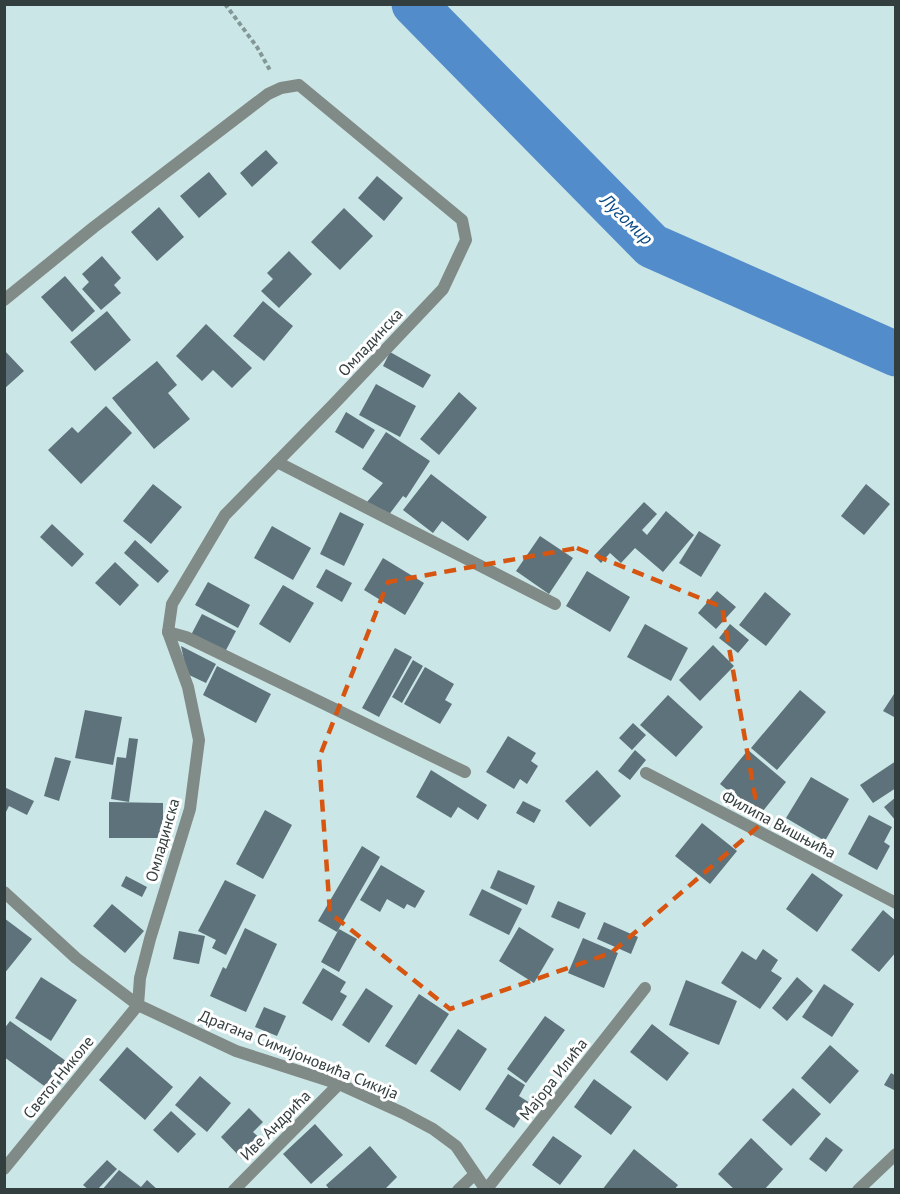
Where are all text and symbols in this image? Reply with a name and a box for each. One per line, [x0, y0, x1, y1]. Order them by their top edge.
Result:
water label: Лугомир [595, 188, 658, 250]
street label: Омладинска [333, 304, 407, 380]
street label: Филипа Вишњића [719, 786, 839, 862]
street label: Омладинска [141, 796, 183, 884]
street label: Драгана Симијоновића Сикија [196, 1005, 402, 1103]
street label: Светог Николе [18, 1031, 98, 1123]
street label: Мајора Илића [515, 1034, 591, 1124]
street label: Иве Андрића [236, 1086, 314, 1164]

